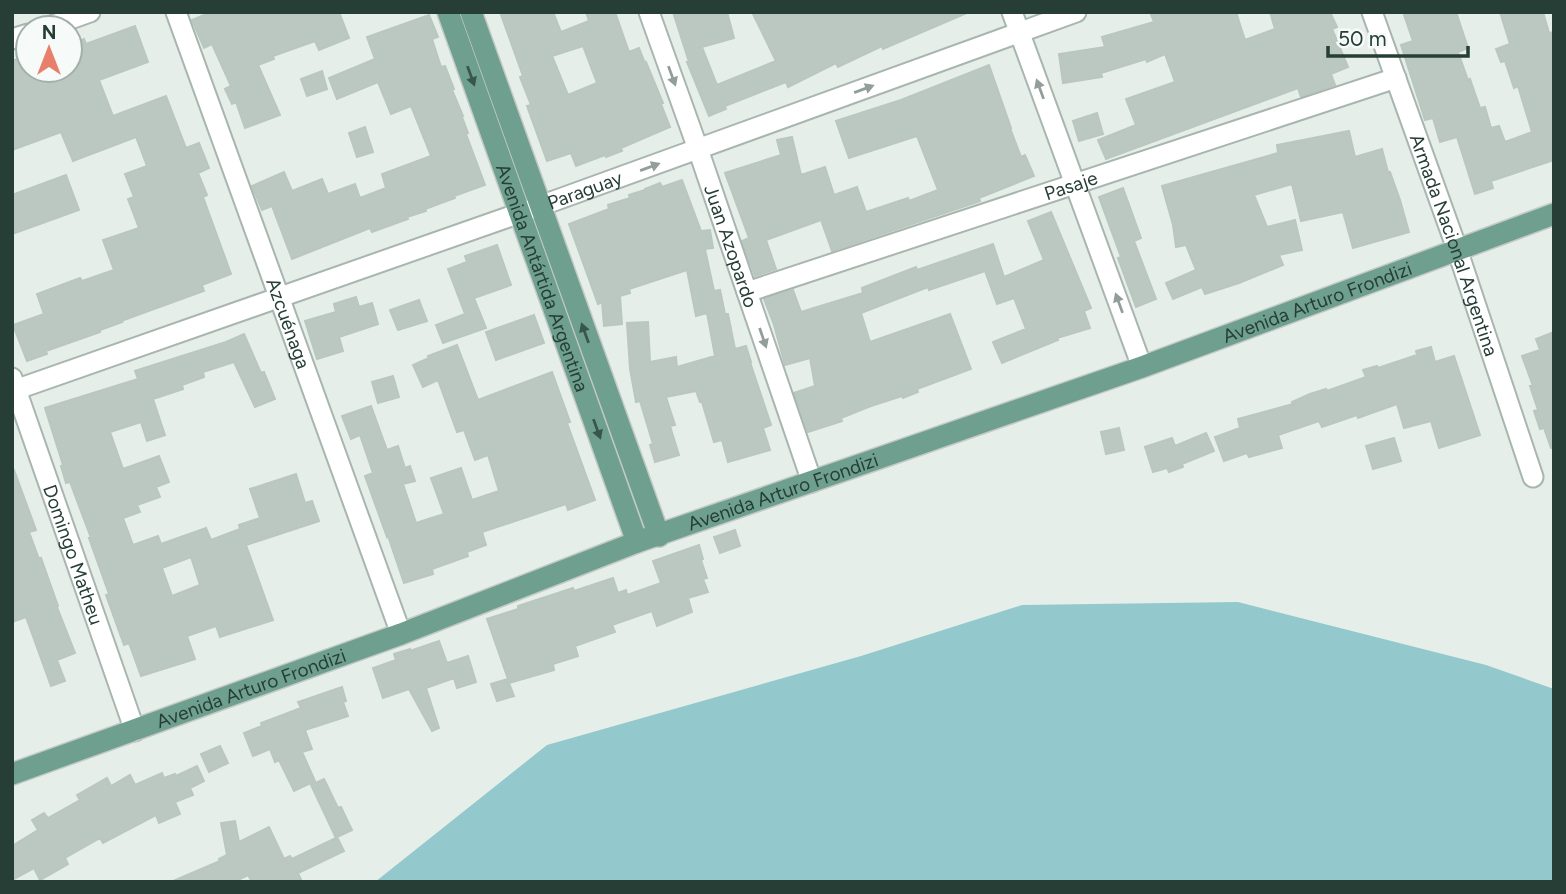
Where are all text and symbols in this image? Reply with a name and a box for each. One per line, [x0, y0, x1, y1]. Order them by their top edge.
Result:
north arrow [14, 14, 84, 84]
scale bar [1328, 14, 1468, 58]
text: N [42, 21, 56, 44]
text: 50 m [1338, 26, 1387, 51]
one-way arrow [466, 66, 477, 87]
one-way arrow [667, 66, 678, 87]
one-way arrow [1034, 78, 1045, 99]
one-way arrow [853, 83, 874, 94]
street label: Armada Nacional Argentina [1405, 131, 1503, 359]
street label: Avenida Antártida Argentina [491, 161, 593, 395]
one-way arrow [639, 161, 660, 172]
street label: Paraguay [544, 166, 625, 214]
street label: Pasaje [1041, 166, 1101, 205]
street label: Juan Azopardo [699, 182, 762, 311]
street label: Avenida Arturo Frondizi [1220, 257, 1415, 348]
street label: Azcuénaga [261, 275, 315, 372]
one-way arrow [1113, 292, 1124, 313]
one-way arrow [580, 323, 591, 344]
one-way arrow [758, 327, 769, 348]
one-way arrow [592, 419, 603, 440]
street label: Avenida Arturo Frondizi [685, 448, 881, 536]
street label: Domingo Matheu [38, 482, 108, 628]
street label: Avenida Arturo Frondizi [153, 644, 349, 733]

